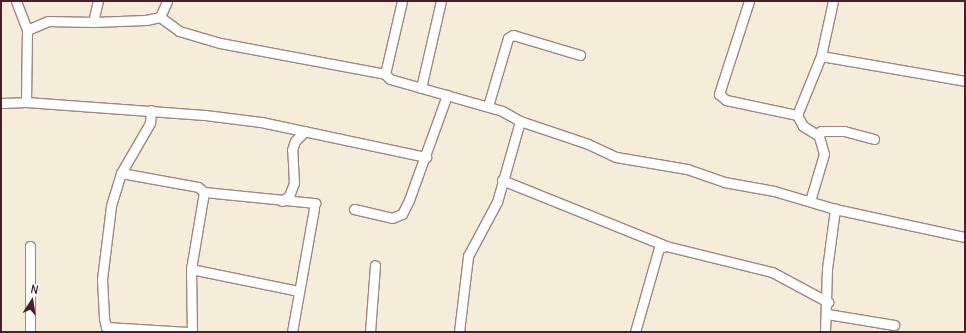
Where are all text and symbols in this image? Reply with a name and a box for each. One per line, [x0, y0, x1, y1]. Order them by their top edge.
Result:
north arrow [12, 281, 52, 321]
text: N [29, 282, 40, 297]

